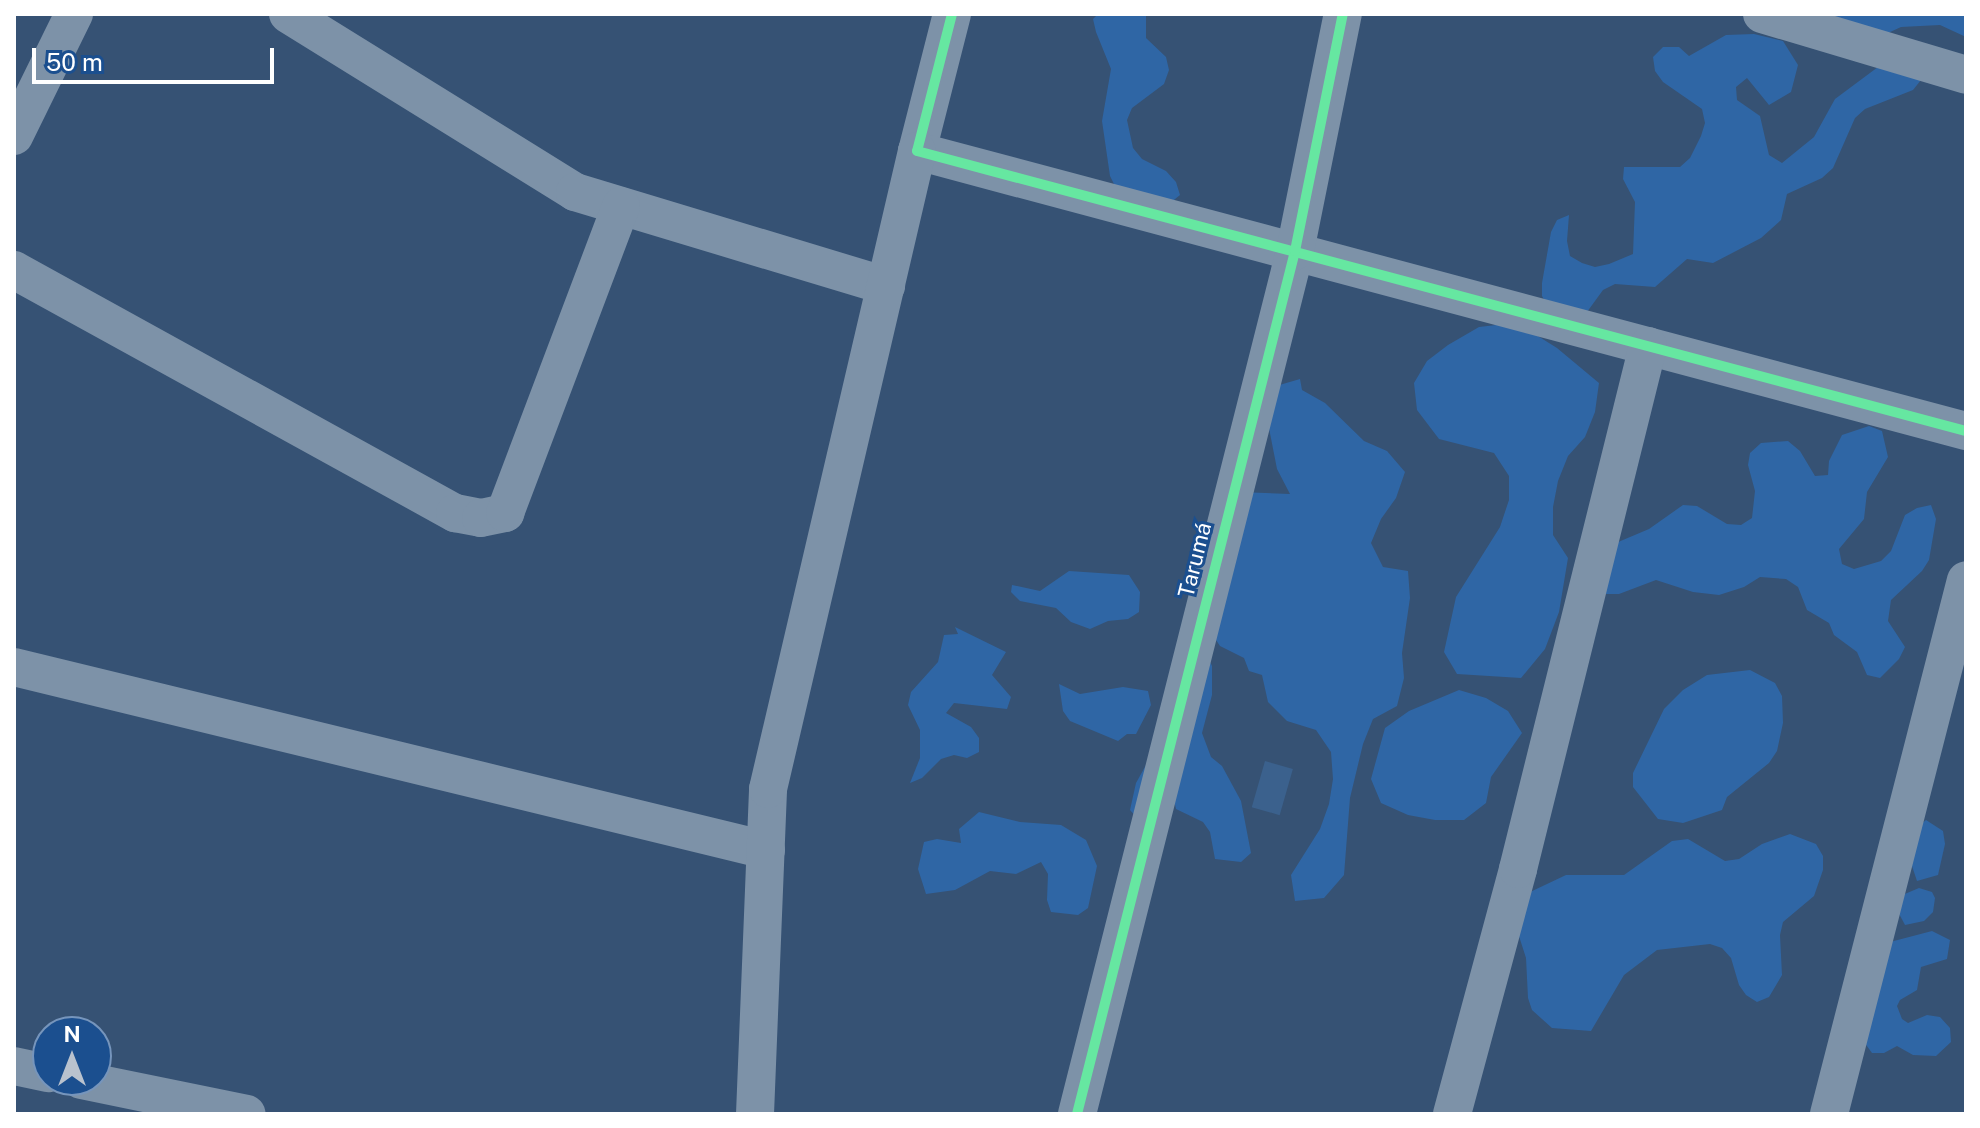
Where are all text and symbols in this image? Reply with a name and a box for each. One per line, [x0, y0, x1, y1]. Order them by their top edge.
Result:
scale bar [36, 32, 278, 82]
text: 50 m [46, 48, 103, 76]
street label: Tarumá [1173, 520, 1217, 600]
north arrow [32, 1016, 112, 1096]
text: N [63, 1021, 81, 1047]

